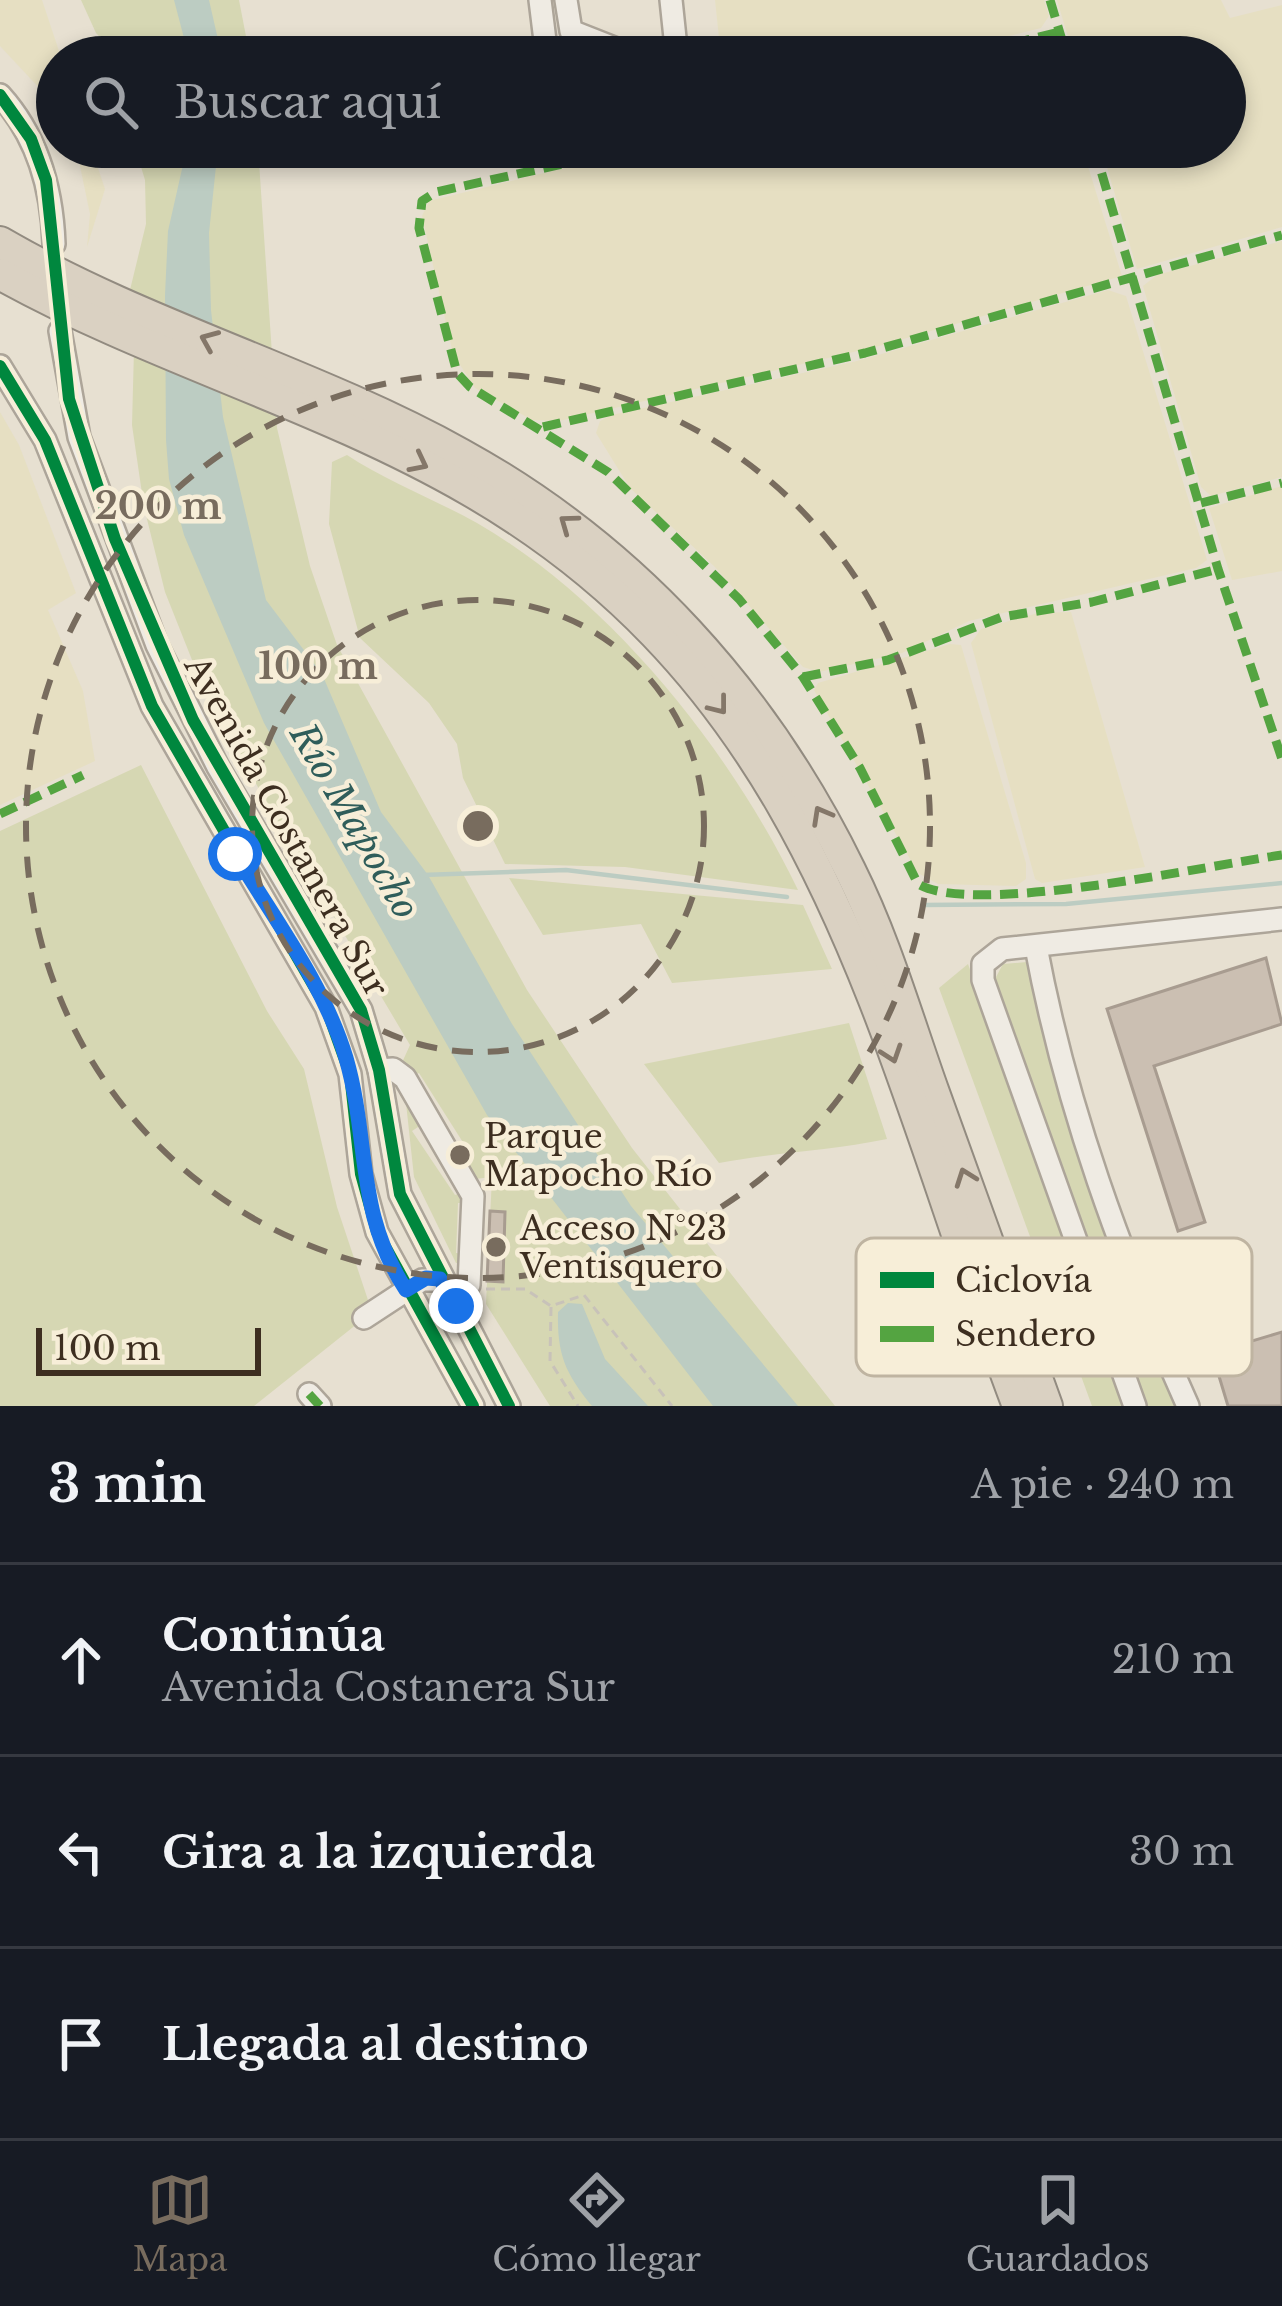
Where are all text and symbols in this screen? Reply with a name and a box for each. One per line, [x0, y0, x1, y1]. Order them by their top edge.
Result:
search box [36, 36, 1246, 168]
icon: search [78, 69, 144, 135]
text: Buscar aquí [174, 74, 441, 130]
one-way arrow [200, 330, 221, 354]
one-way arrow [406, 449, 428, 472]
text: 200 m [94, 484, 222, 529]
one-way arrow [560, 515, 581, 537]
text: 100 m [258, 644, 378, 689]
street label: Avenida Costanera Sur [175, 648, 398, 1004]
one-way arrow [705, 693, 726, 715]
water label: Río Mapocho [280, 714, 429, 927]
centre of rings [457, 805, 499, 847]
one-way arrow [812, 807, 835, 828]
route start [208, 827, 262, 881]
one-way arrow [878, 1042, 902, 1063]
place label: Parque Mapocho Río [484, 1116, 713, 1195]
marker: Parque Mapocho Río [447, 1142, 473, 1168]
one-way arrow [955, 1168, 979, 1189]
place label: Acceso N°23 Ventisquero [519, 1208, 727, 1287]
marker: Acceso N°23 Ventisquero [483, 1234, 509, 1260]
legend [856, 1238, 1252, 1376]
text: Ciclovía [955, 1260, 1092, 1301]
route end [429, 1279, 483, 1333]
text: Sendero [955, 1314, 1096, 1355]
scale bar [36, 1322, 261, 1375]
text: 100 m [54, 1328, 161, 1369]
text: 3 min [48, 1453, 206, 1516]
text: A pie · 240 m [971, 1460, 1234, 1509]
text: Continúa [162, 1607, 385, 1663]
icon: ahead [48, 1627, 114, 1693]
text: 210 m [1112, 1635, 1234, 1684]
text: Avenida Costanera Sur [162, 1663, 615, 1712]
icon: left [48, 1819, 114, 1885]
text: Gira a la izquierda [162, 1824, 595, 1880]
text: 30 m [1129, 1827, 1234, 1876]
icon: arrive [48, 2011, 114, 2077]
text: Llegada al destino [162, 2016, 589, 2072]
tab: Mapa [132, 2167, 227, 2280]
tab: Cómo llegar [492, 2167, 701, 2280]
tab: Guardados [966, 2167, 1150, 2280]

